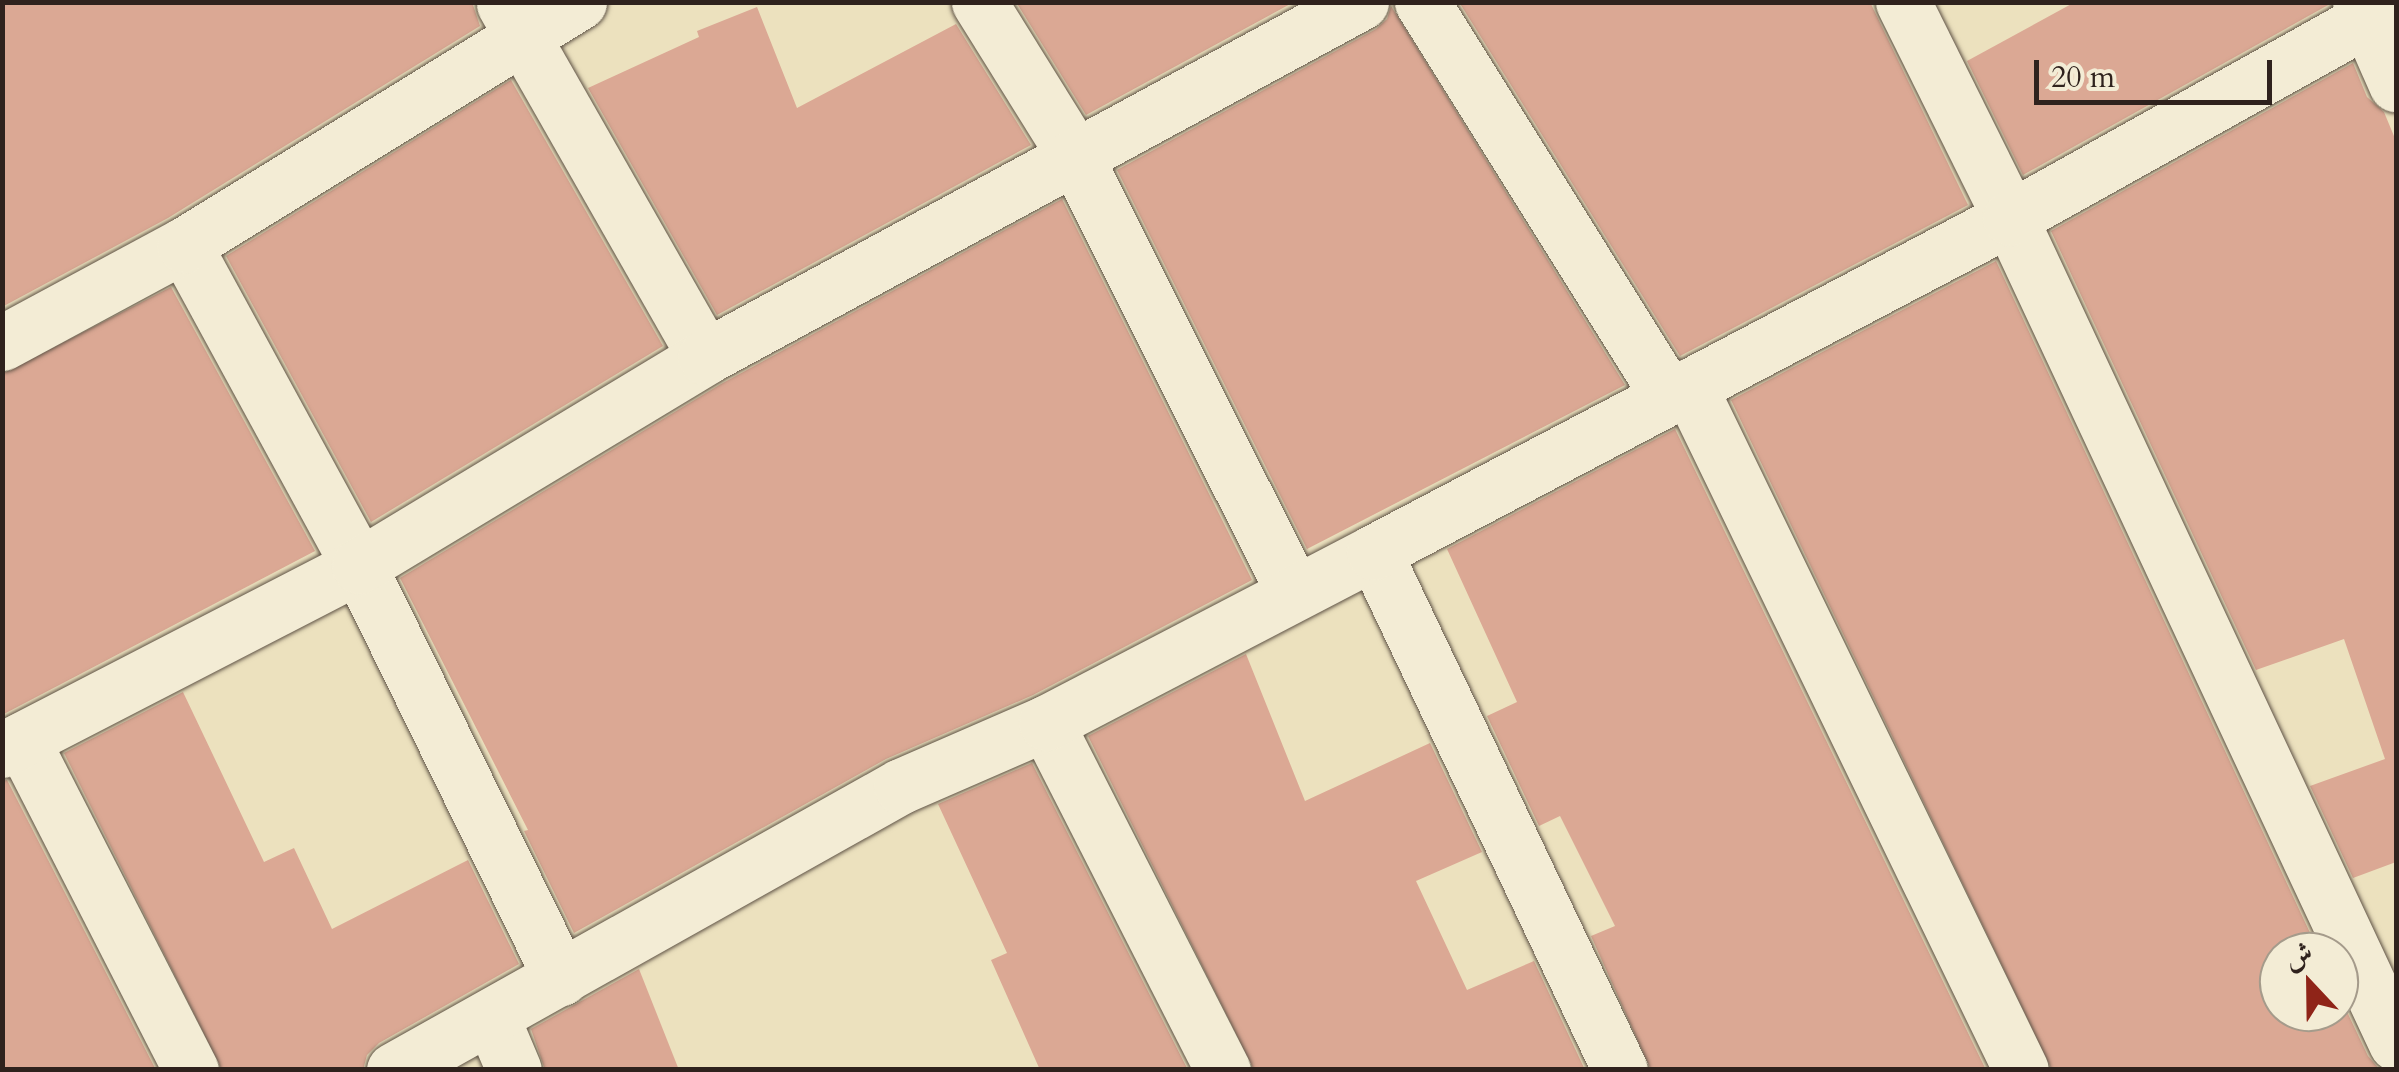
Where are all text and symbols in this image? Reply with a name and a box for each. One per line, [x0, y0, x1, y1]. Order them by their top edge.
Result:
scale bar [2039, 40, 2276, 102]
text: 20 m [2051, 57, 2115, 98]
north arrow [2259, 932, 2359, 1032]
text: ش [2279, 933, 2319, 979]

